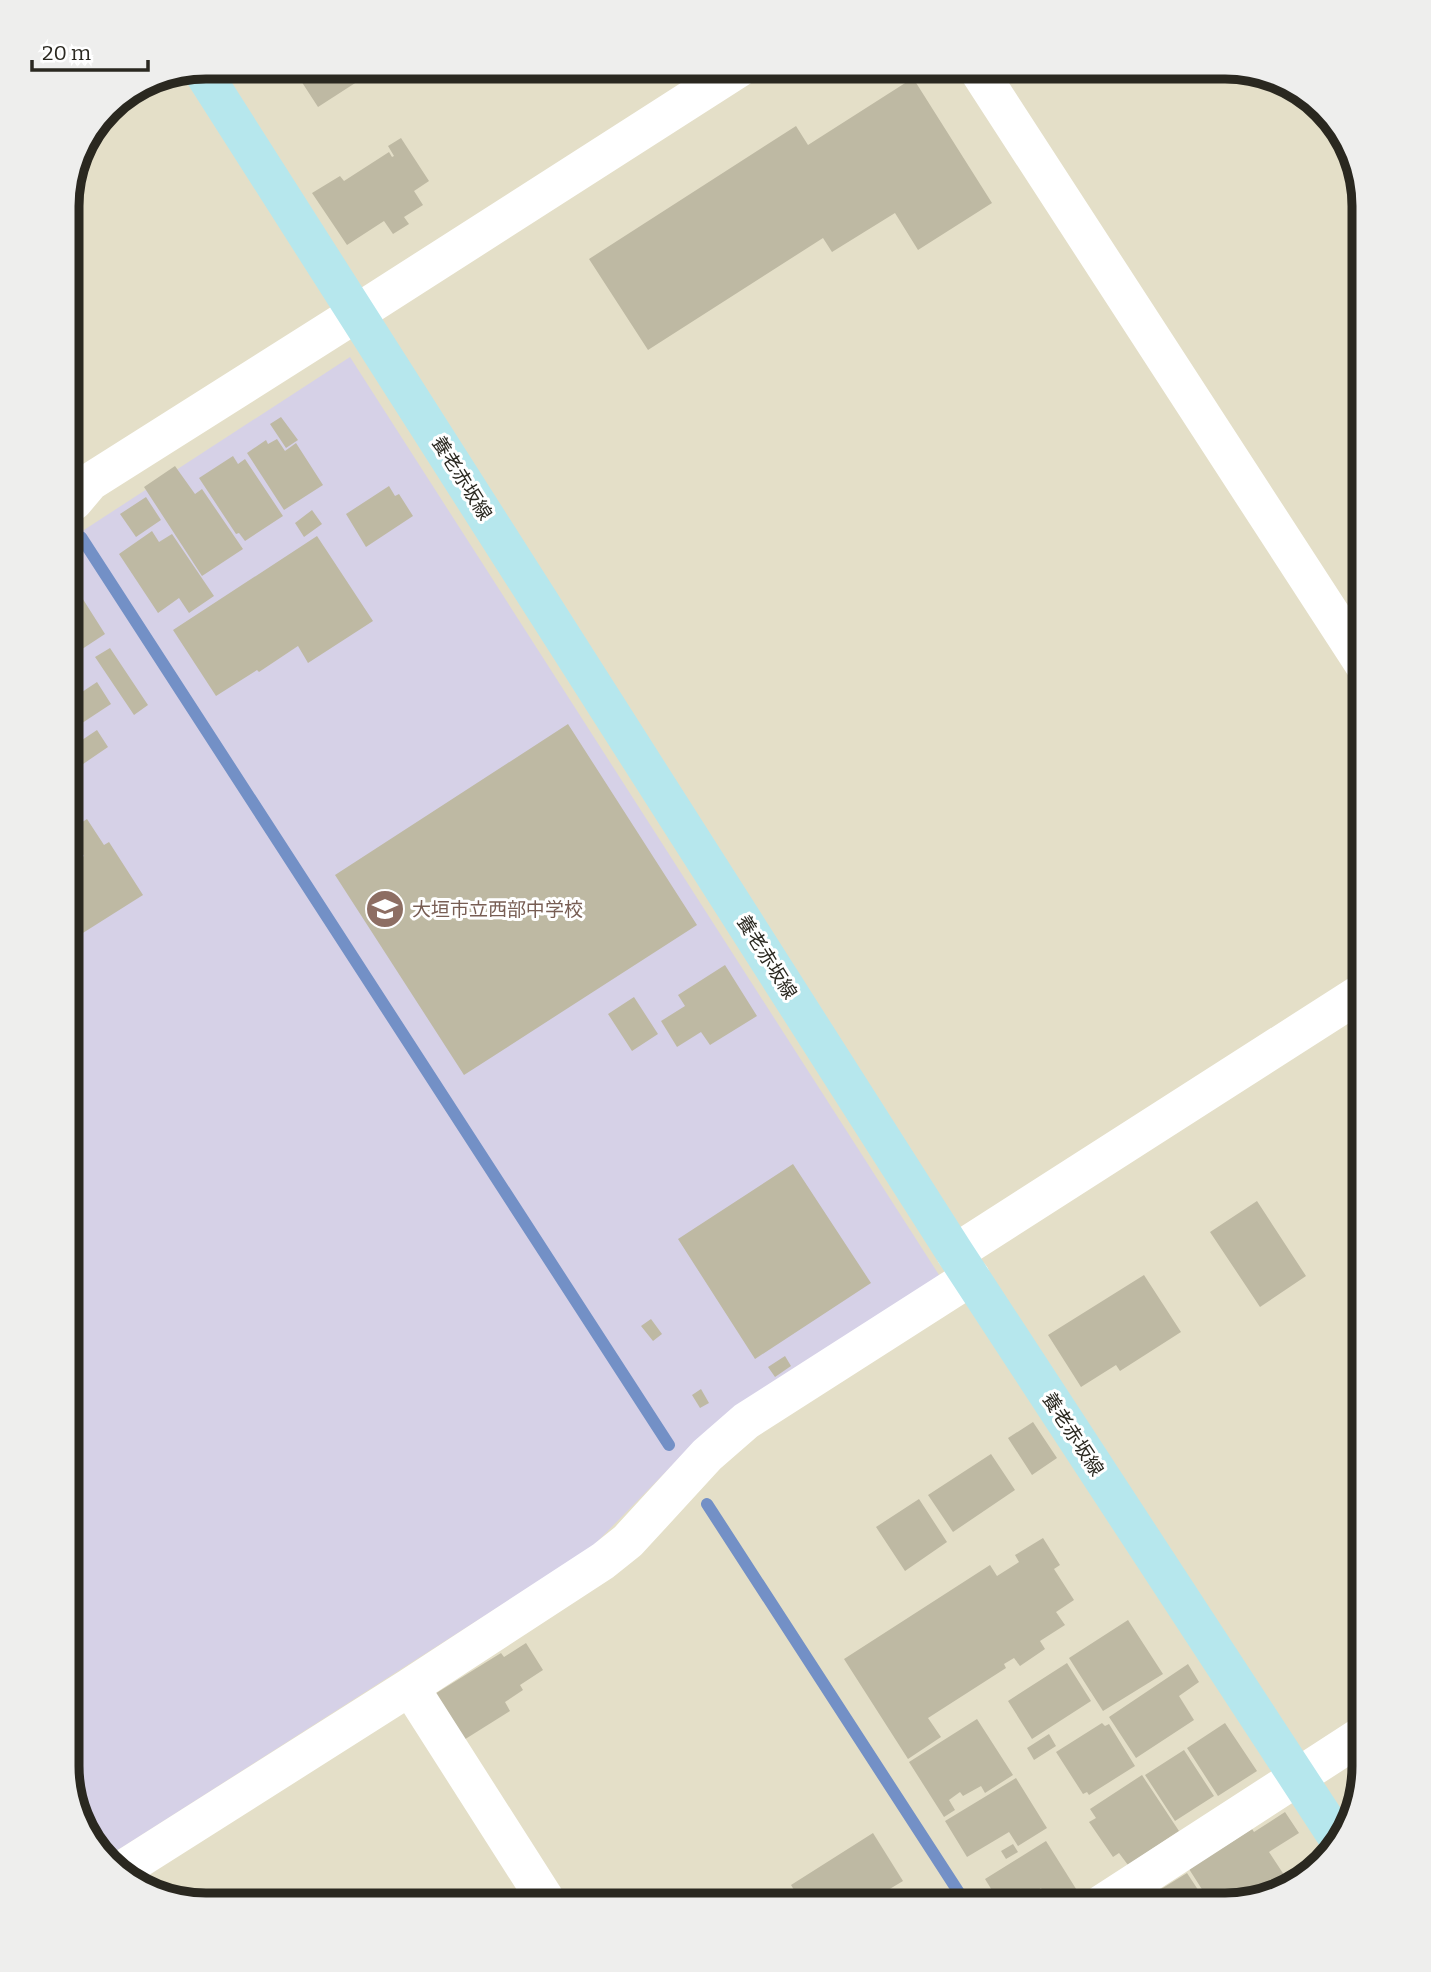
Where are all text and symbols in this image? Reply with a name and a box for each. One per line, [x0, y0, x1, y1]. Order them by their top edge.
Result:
scale bar [32, 28, 147, 72]
text: 20 m [42, 40, 91, 66]
street label: 養老赤坂線 [427, 432, 497, 524]
school or university icon: 大垣市立西部中学校 [364, 888, 406, 930]
place label: 大垣市立西部中学校 [412, 898, 583, 921]
street label: 養老赤坂線 [732, 911, 802, 1003]
street label: 養老赤坂線 [1037, 1388, 1109, 1480]

